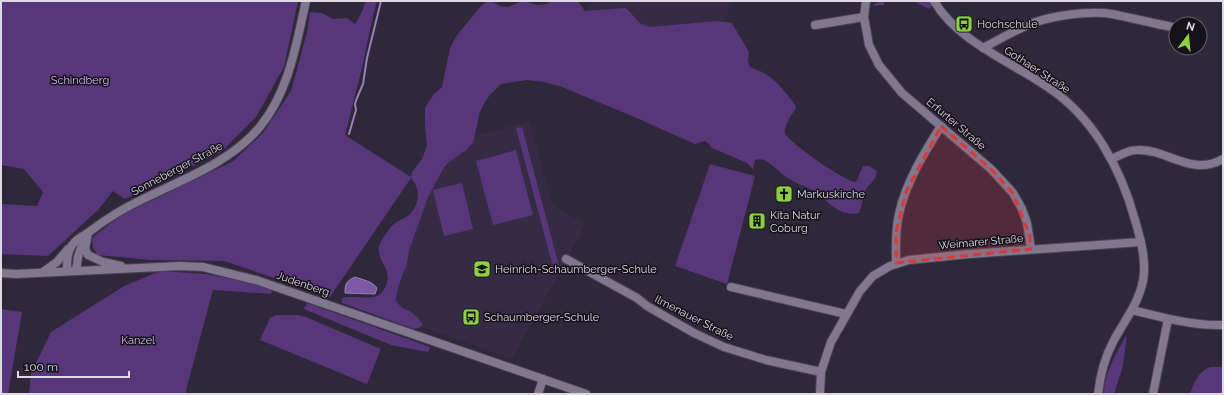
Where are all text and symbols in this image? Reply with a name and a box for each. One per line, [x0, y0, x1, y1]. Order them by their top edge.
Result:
bus stop icon: Hochschule [954, 14, 974, 34]
north arrow [1168, 16, 1208, 56]
place label: Hochschule [977, 18, 1038, 31]
text: N [1185, 19, 1196, 34]
street label: Gothaer Straße [1002, 44, 1073, 96]
park label: Schindberg [51, 74, 109, 87]
street label: Erfurter Straße [924, 95, 989, 153]
street label: Sonneberger Straße [129, 139, 225, 199]
church icon: Markuskirche [774, 184, 794, 204]
place label: Markuskirche [797, 188, 865, 201]
place label: Kita Natur Coburg [770, 209, 821, 235]
building icon: Kita Natur Coburg [747, 211, 767, 231]
street label: Weimarer Straße [938, 232, 1024, 252]
school or university icon: Heinrich-Schaumberger-Schule [472, 259, 492, 279]
place label: Heinrich-Schaumberger-Schule [495, 263, 657, 276]
street label: Judenberg [275, 269, 331, 299]
street label: Ilmenauer Straße [652, 293, 736, 344]
bus stop icon: Schaumberger-Schule [461, 307, 481, 327]
place label: Schaumberger-Schule [484, 311, 600, 324]
park label: Kanzel [121, 334, 155, 347]
scale bar [18, 353, 129, 379]
text: 100 m [24, 360, 58, 374]

